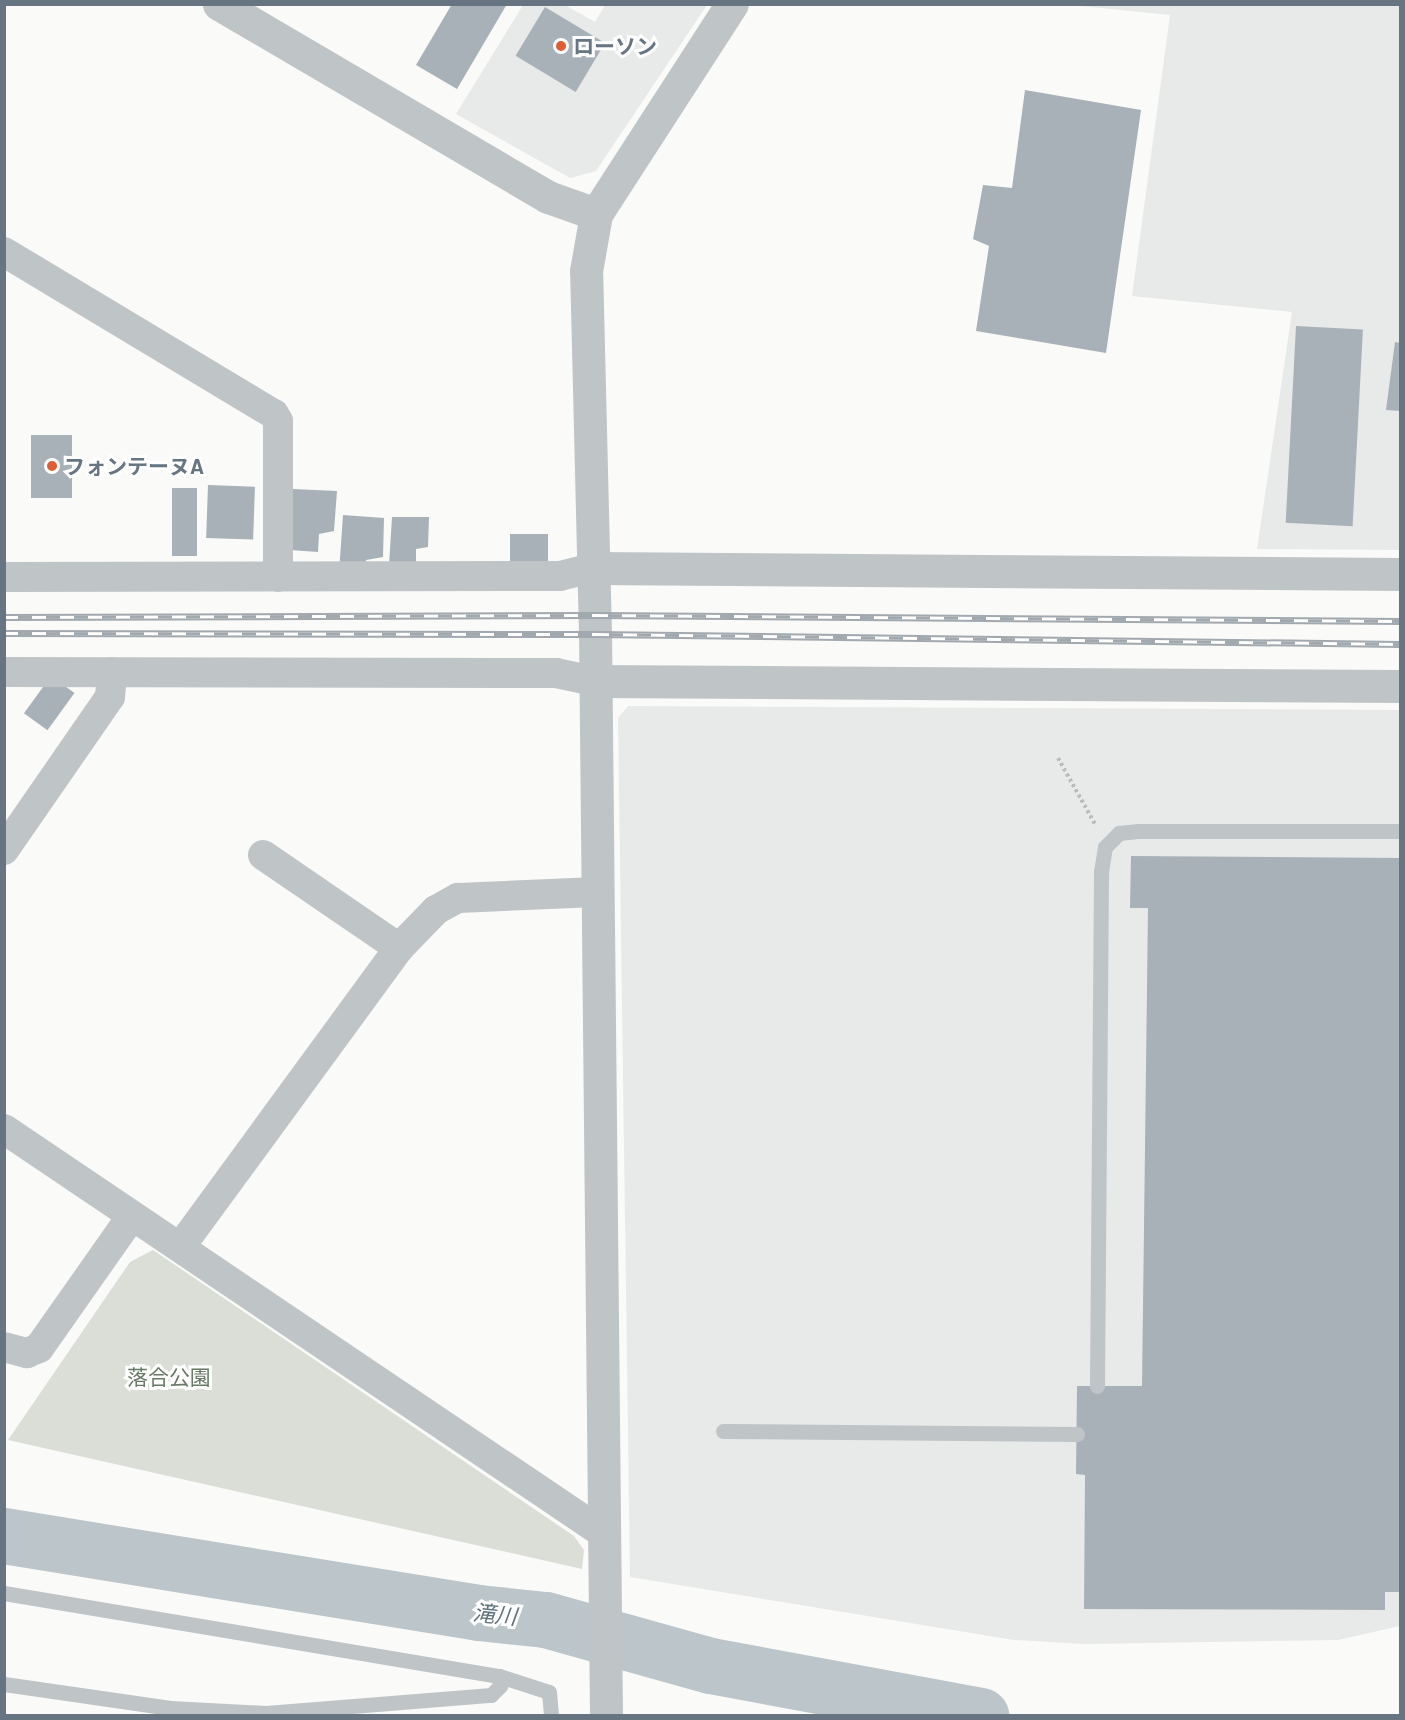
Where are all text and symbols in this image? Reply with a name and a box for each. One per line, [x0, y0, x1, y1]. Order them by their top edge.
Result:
place label: ローソン [573, 33, 657, 59]
marker: ローソン [554, 39, 568, 53]
place label: フォンテーヌA [64, 453, 204, 479]
marker: フォンテーヌA [45, 459, 59, 473]
park label: 落合公園 [127, 1364, 211, 1390]
water label: 滝川 [472, 1599, 518, 1629]

